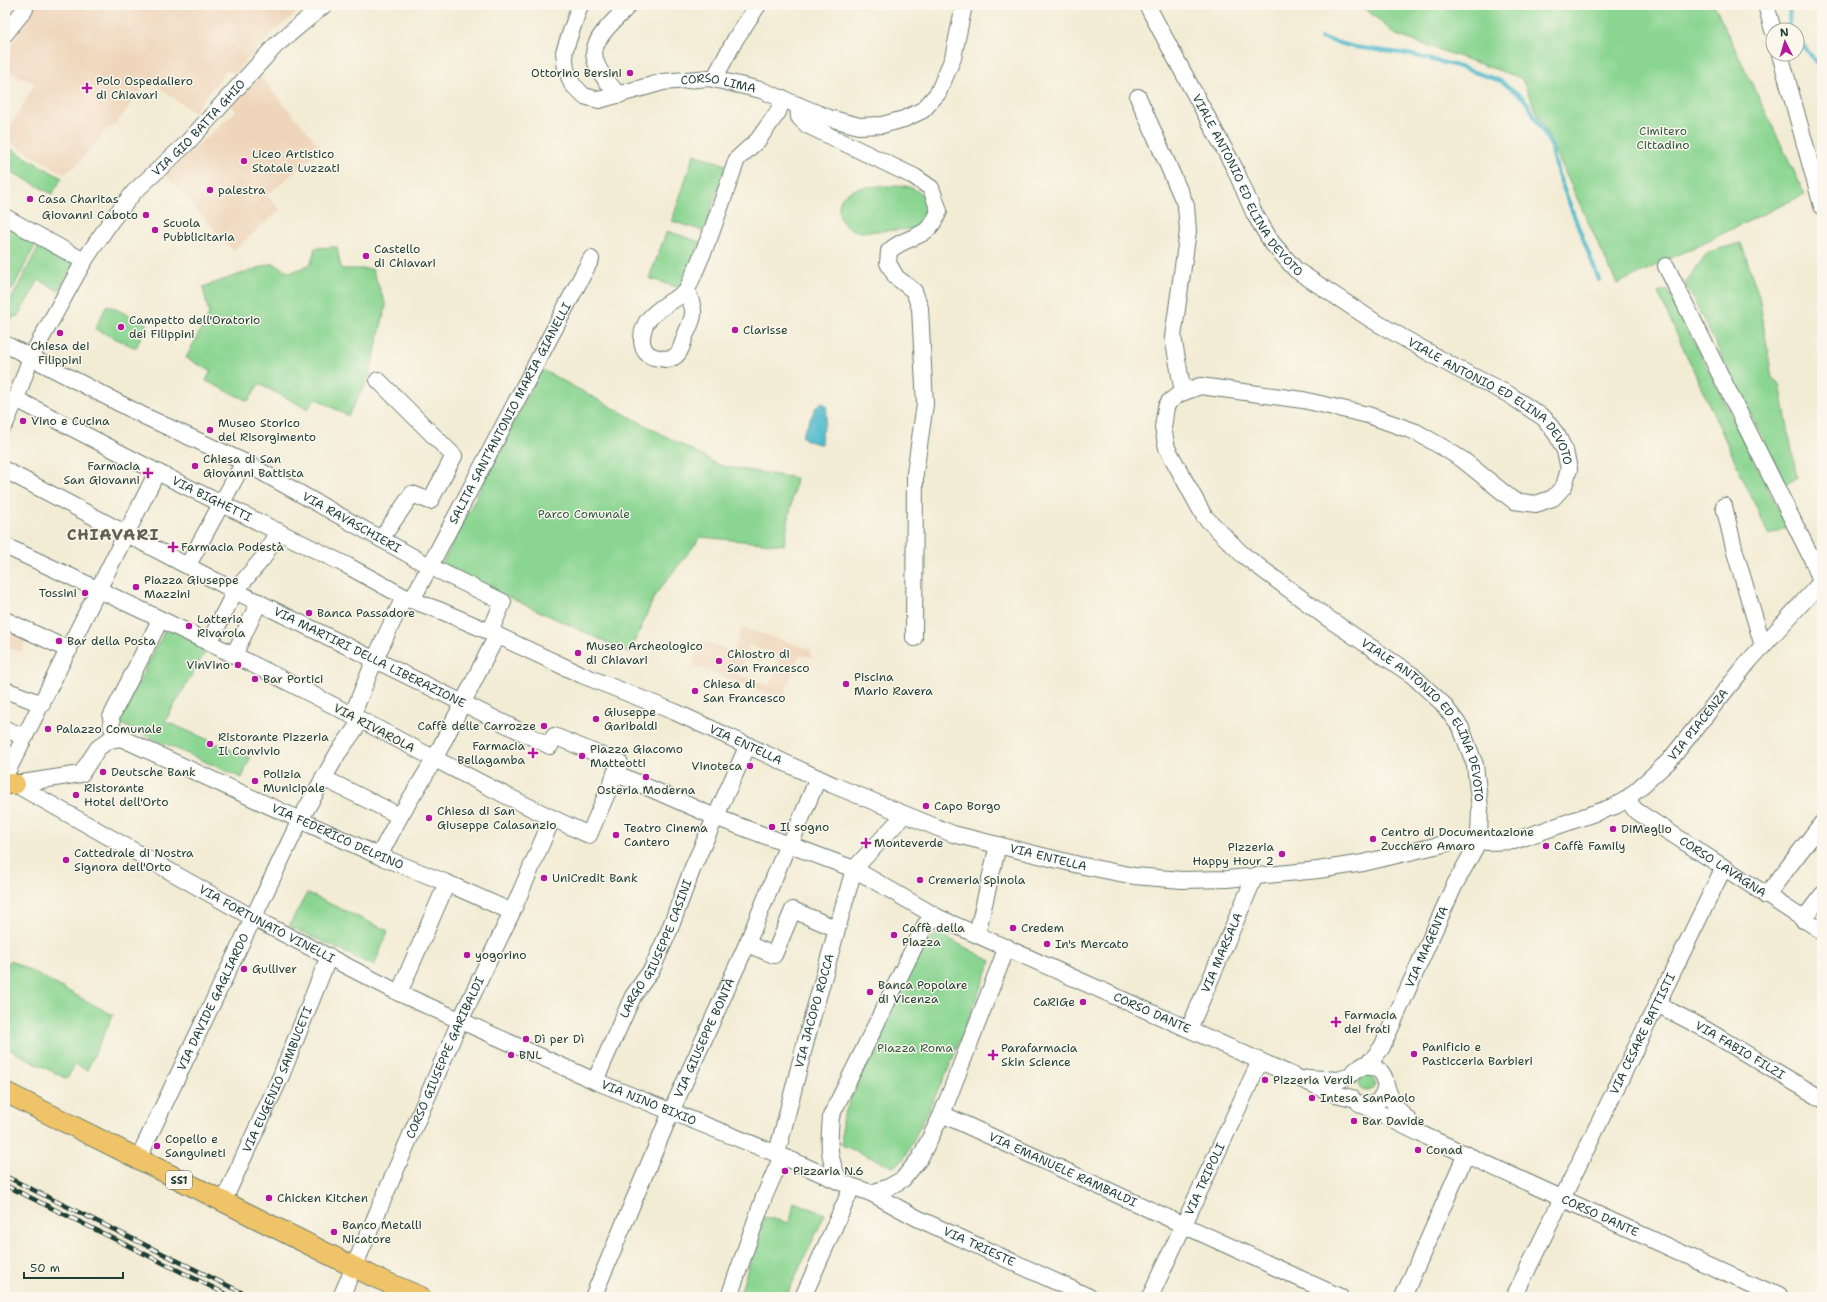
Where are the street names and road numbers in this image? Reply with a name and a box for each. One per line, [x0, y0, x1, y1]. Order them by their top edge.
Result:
street label: CORSO LIMA [680, 70, 758, 97]
street label: VIA GIO BATTA GHIO [148, 76, 249, 180]
street label: VIALE ANTONIO ED ELINA DEVOTO [1188, 91, 1306, 280]
street label: SALITA SANT’ANTONIO MARIA GIANELLI [445, 299, 575, 527]
street label: VIALE ANTONIO ED ELINA DEVOTO [1405, 334, 1576, 466]
street label: VIA BIGHETTI [169, 473, 255, 526]
street label: VIA RAVASCHIERI [299, 488, 404, 557]
street label: VIA MARTIRI DELLA LIBERAZIONE [271, 603, 468, 711]
street label: VIALE ANTONIO ED ELINA DEVOTO [1358, 635, 1487, 803]
street label: VIA PIACENZA [1664, 685, 1732, 764]
street label: VIA RIVAROLA [330, 700, 418, 756]
street label: VIA ENTELLA [706, 721, 785, 769]
street label: VIA FEDERICO DELPINO [269, 800, 406, 873]
street label: CORSO LAVAGNA [1676, 833, 1770, 901]
street label: VIA ENTELLA [1008, 840, 1088, 874]
street label: LARGO GIUSEPPE CASINI [616, 877, 696, 1021]
street label: VIA FORTUNATO VINELLI [196, 881, 338, 967]
street label: VIA MAGENTA [1402, 903, 1452, 990]
street label: VIA MARSALA [1198, 910, 1246, 995]
street label: VIA DAVIDE GAGLIARDO [173, 931, 253, 1073]
street label: VIA JACOPO ROCCA [791, 951, 838, 1070]
street label: VIA CESARE BATTISTI [1606, 970, 1679, 1097]
street label: CORSO GIUSEPPE GARIBALDI [402, 974, 488, 1141]
street label: VIA GIUSEPPE BONTÀ [670, 975, 739, 1100]
street label: CORSO DANTE [1111, 989, 1193, 1037]
street label: VIA EUGENIO SAMBUCETI [239, 1004, 316, 1155]
street label: VIA FABIO FILZI [1692, 1017, 1788, 1083]
street label: VIA NINO BIXIO [599, 1076, 699, 1129]
street label: VIA EMANUELE RAMBALDI [986, 1129, 1140, 1211]
street label: VIA TRIPOLI [1181, 1140, 1229, 1218]
road number: SS1 [166, 1171, 192, 1189]
street label: CORSO DANTE [1559, 1191, 1641, 1240]
street label: VIA TRIESTE [941, 1223, 1018, 1270]

